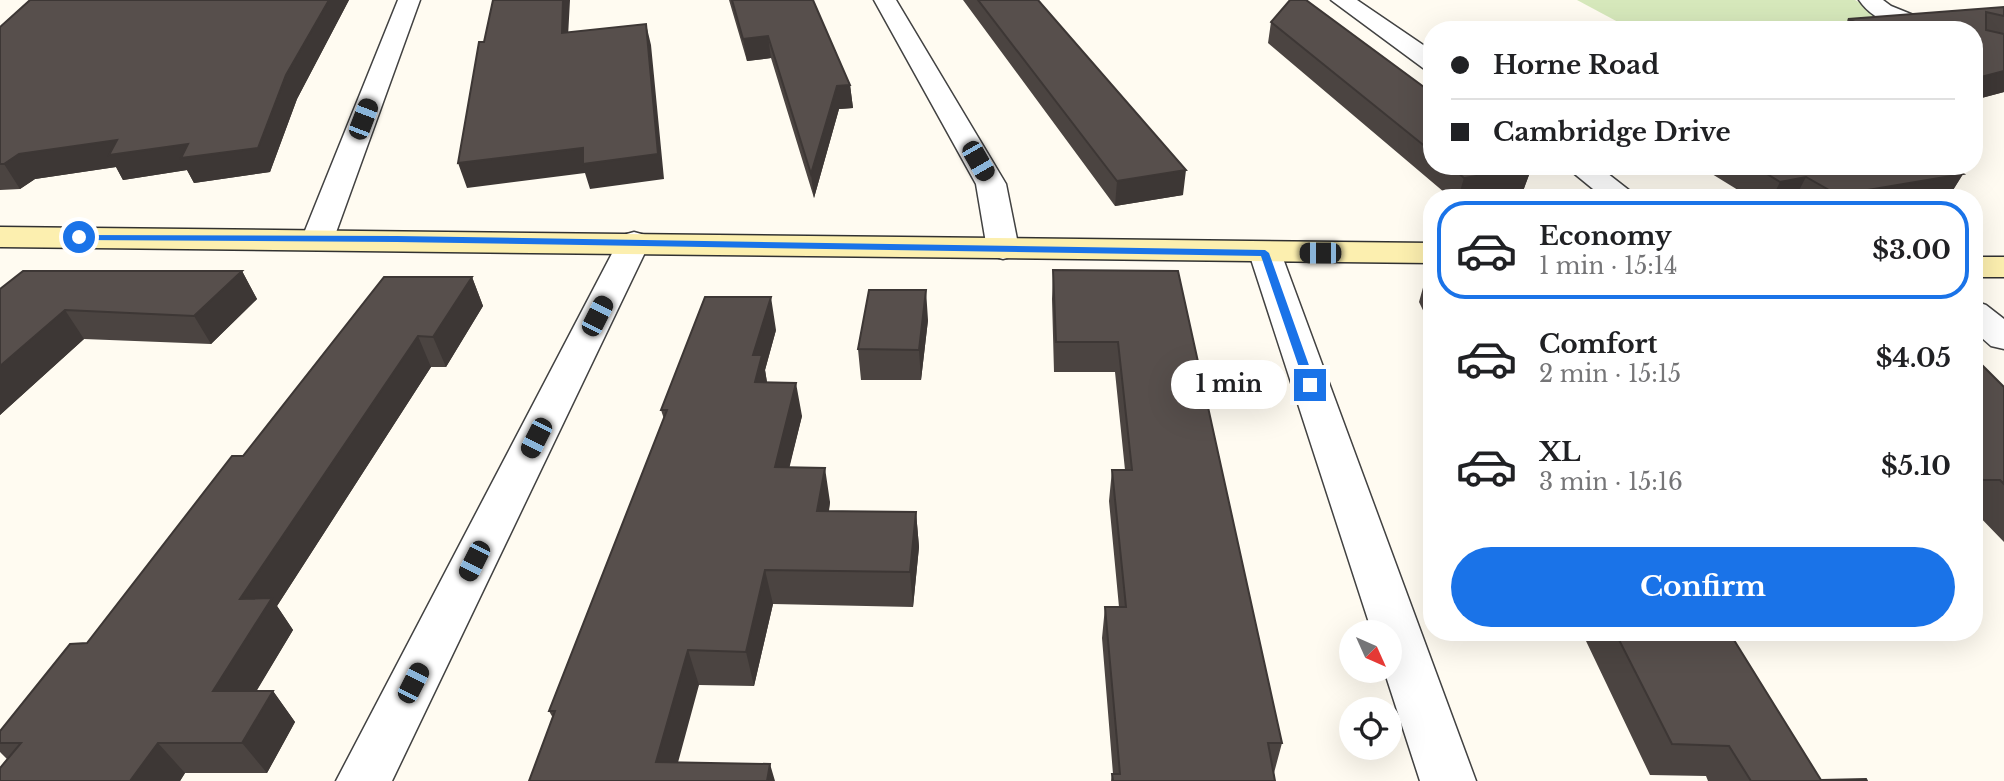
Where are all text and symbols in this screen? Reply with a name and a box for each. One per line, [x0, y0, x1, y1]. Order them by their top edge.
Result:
text: Horne Road [1493, 49, 1659, 81]
car [346, 96, 381, 142]
text: Cambridge Drive [1493, 116, 1731, 148]
car [959, 138, 998, 184]
icon: car [1455, 219, 1518, 282]
text: Economy [1539, 220, 1672, 252]
route start [63, 221, 95, 253]
text: $3.00 [1872, 234, 1951, 266]
car [1300, 243, 1342, 264]
text: 1 min · 15:14 [1539, 252, 1678, 280]
car [579, 293, 616, 339]
icon: car [1455, 327, 1518, 390]
text: Comfort [1539, 328, 1657, 360]
text: $4.05 [1876, 342, 1951, 374]
callout: 1 min [1170, 360, 1286, 410]
text: 2 min · 15:15 [1539, 360, 1681, 388]
route end [1294, 369, 1326, 401]
text: 1 min [1196, 370, 1262, 398]
car [518, 415, 555, 461]
icon: car [1455, 435, 1518, 498]
text: XL [1539, 436, 1581, 468]
text: $5.10 [1881, 450, 1951, 482]
text: 3 min · 15:16 [1539, 468, 1683, 496]
car [456, 538, 493, 584]
button: Confirm [1451, 547, 1955, 627]
north arrow [1339, 620, 1402, 682]
map controls [1339, 620, 1402, 760]
car [395, 660, 432, 706]
button: locate [1339, 697, 1402, 760]

